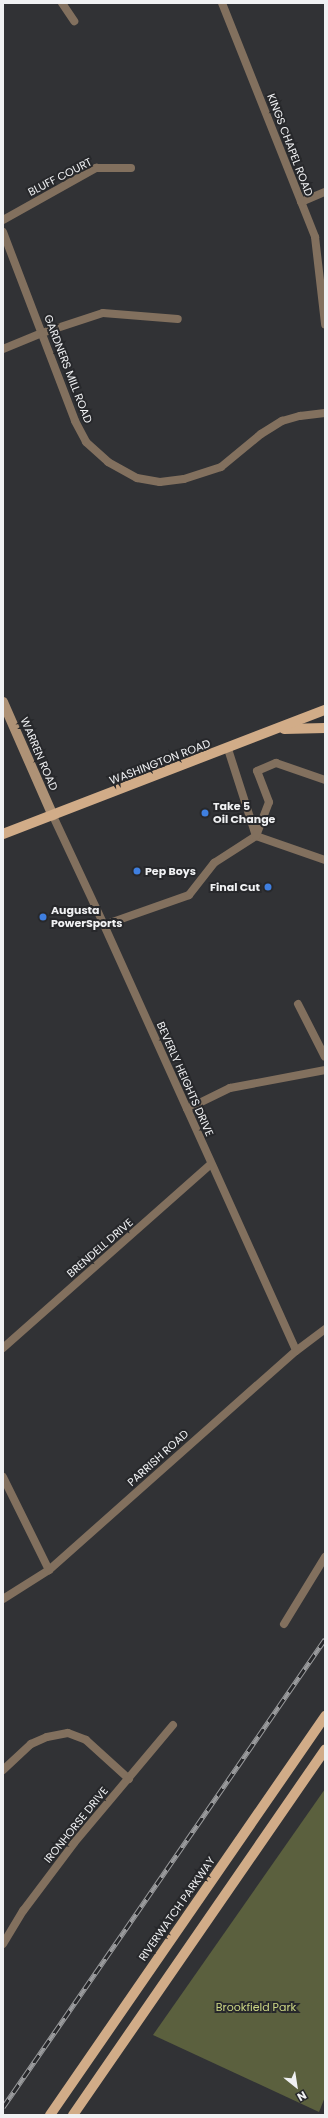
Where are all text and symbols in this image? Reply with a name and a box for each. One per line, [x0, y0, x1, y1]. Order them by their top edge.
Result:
street label: KINGS CHAPEL ROAD [264, 92, 316, 198]
street label: BLUFF COURT [26, 155, 94, 199]
street label: GARDNERS MILL ROAD [41, 313, 95, 425]
street label: WARREN ROAD [18, 715, 60, 793]
street label: WASHINGTON ROAD [108, 737, 212, 787]
place label: Take 5 Oil Change [213, 800, 275, 826]
marker: Take 5 Oil Change [200, 808, 210, 818]
place label: Pep Boys [145, 864, 196, 878]
marker: Pep Boys [132, 866, 142, 876]
place label: Final Cut [210, 880, 260, 894]
marker: Final Cut [263, 882, 273, 892]
place label: Augusta PowerSports [51, 904, 122, 930]
marker: Augusta PowerSports [38, 912, 48, 922]
street label: BEVERLY HEIGHTS DRIVE [154, 1020, 216, 1138]
street label: BRENDELL DRIVE [64, 1216, 136, 1280]
street label: PARRISH ROAD [125, 1427, 191, 1489]
street label: IRONHORSE DRIVE [41, 1784, 111, 1866]
street label: RIVERWATCH PARKWAY [136, 1854, 218, 1964]
park label: Brookfield Park [216, 2000, 296, 2014]
north arrow [276, 2066, 316, 2106]
text: N [294, 2087, 310, 2105]

